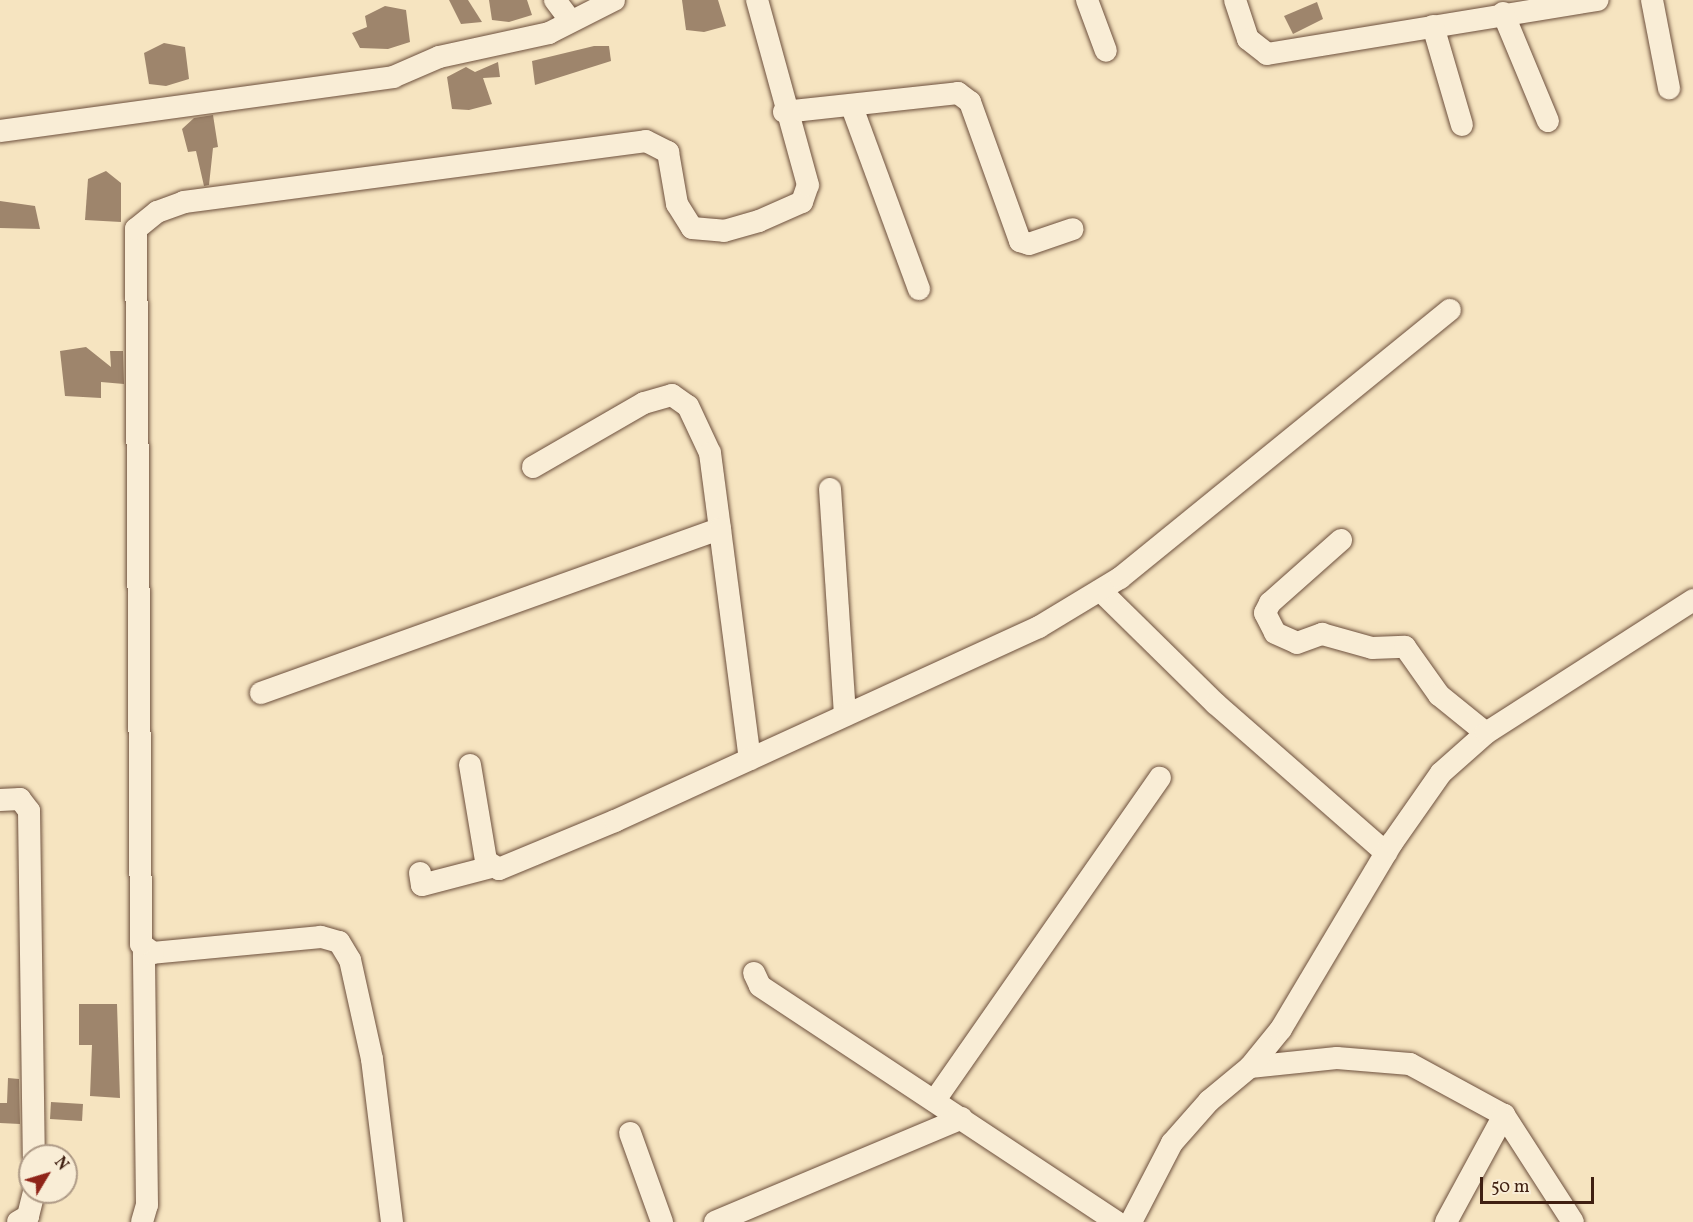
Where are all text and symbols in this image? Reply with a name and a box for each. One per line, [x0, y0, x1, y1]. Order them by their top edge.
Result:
north arrow [18, 1144, 78, 1204]
text: N [48, 1153, 73, 1176]
scale bar [1483, 1165, 1597, 1203]
text: 50 m [1491, 1175, 1530, 1200]

